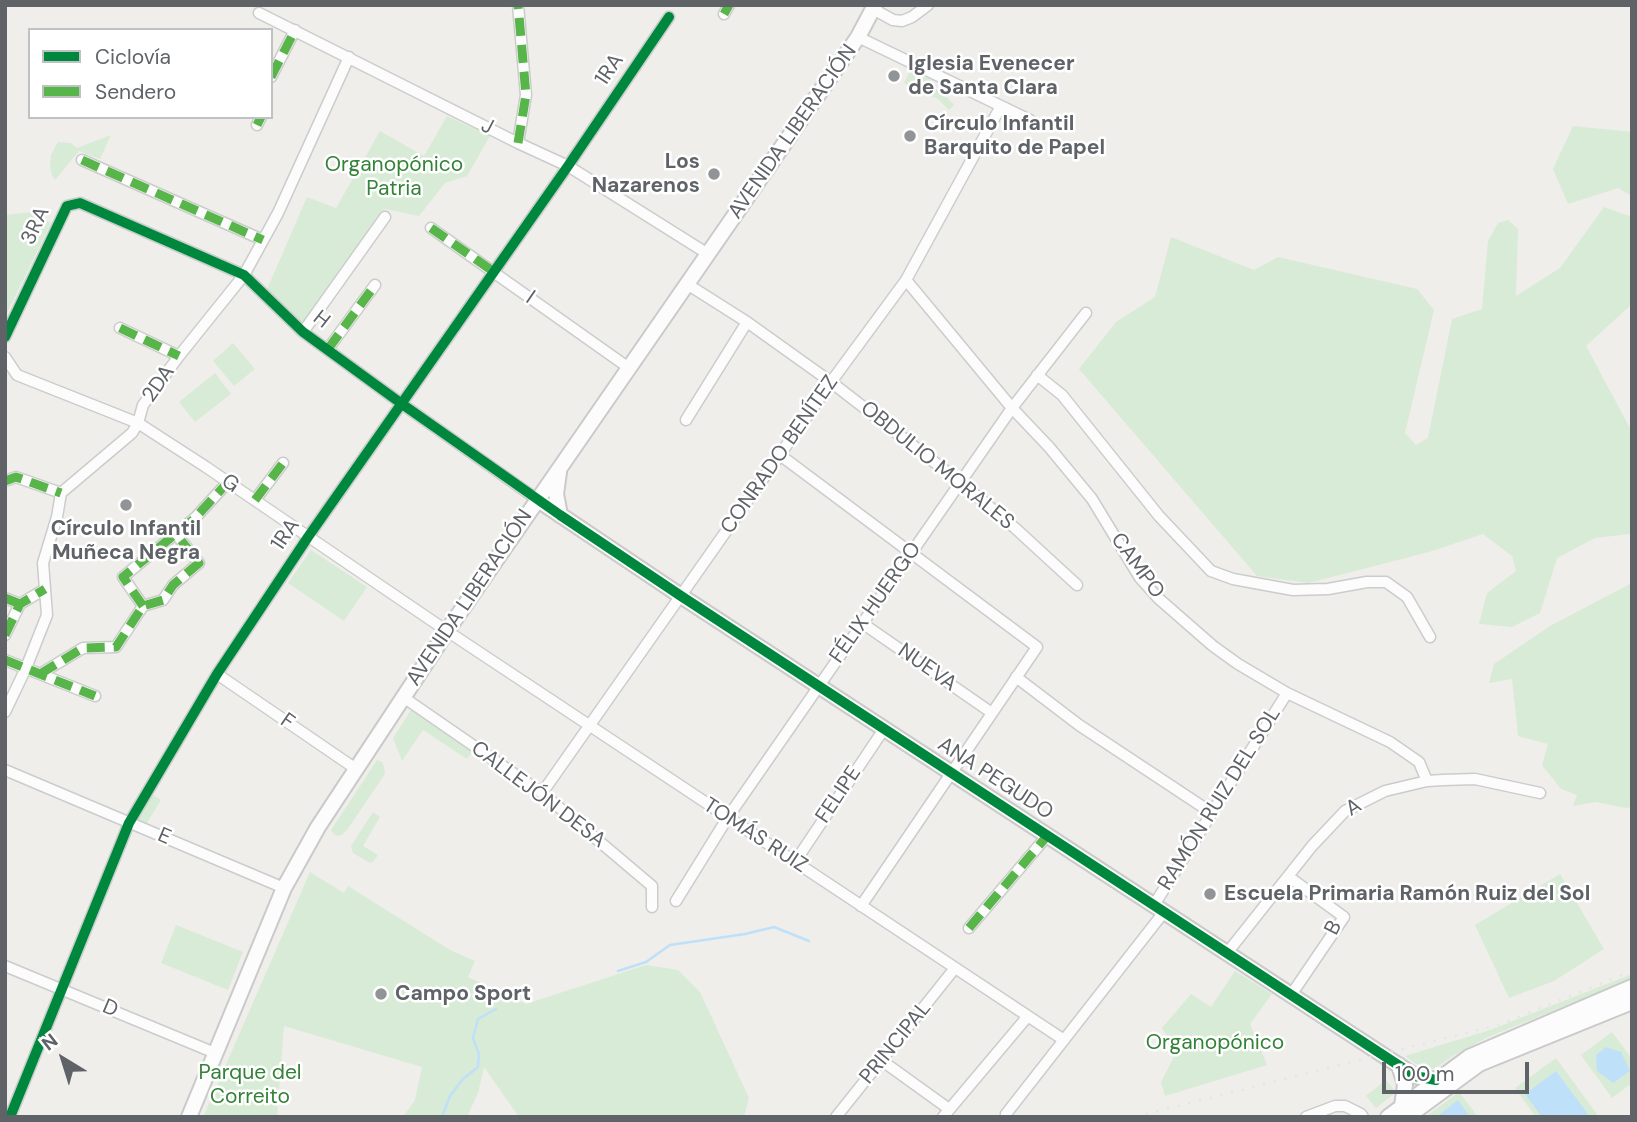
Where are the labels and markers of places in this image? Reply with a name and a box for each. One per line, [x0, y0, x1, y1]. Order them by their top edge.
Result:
place label: Iglesia Evenecer de Santa Clara [908, 51, 1074, 101]
marker: Iglesia Evenecer de Santa Clara [886, 68, 902, 84]
place label: Círculo Infantil Barquito de Papel [924, 111, 1105, 161]
marker: Círculo Infantil Barquito de Papel [902, 128, 918, 144]
place label: Los Nazarenos [592, 149, 700, 199]
marker: Los Nazarenos [706, 166, 722, 182]
marker: Círculo Infantil Muñeca Negra [118, 497, 134, 513]
place label: Círculo Infantil Muñeca Negra [51, 516, 201, 566]
place label: Escuela Primaria Ramón Ruiz del Sol [1224, 881, 1590, 907]
marker: Escuela Primaria Ramón Ruiz del Sol [1202, 886, 1218, 902]
place label: Campo Sport [395, 981, 531, 1007]
marker: Campo Sport [373, 986, 389, 1002]

